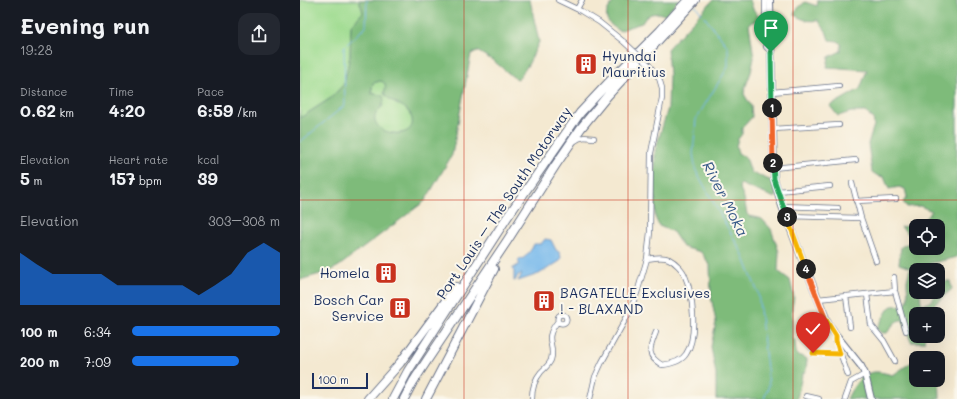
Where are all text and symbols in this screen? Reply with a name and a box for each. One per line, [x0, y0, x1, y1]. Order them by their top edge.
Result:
text: Evening run [20, 11, 150, 40]
pin [754, 11, 788, 52]
button: share [238, 13, 280, 55]
icon: arrive [760, 17, 782, 39]
text: 19:28 [20, 41, 53, 58]
place label: Hyundai Mauritius [602, 46, 666, 81]
building icon: Hyundai Mauritius [573, 51, 599, 77]
text: Distance [20, 84, 67, 99]
text: Time [109, 84, 134, 99]
text: Pace [197, 84, 224, 99]
pin: 1 [762, 98, 782, 118]
text: 0.62 [20, 99, 56, 121]
text: 4:20 [109, 99, 145, 121]
text: 6:59 [197, 99, 233, 121]
text: 1 [770, 100, 774, 115]
street label: Port Louis – The South Motorway [432, 103, 575, 303]
text: km [56, 105, 74, 120]
text: /km [233, 105, 257, 120]
text: Elevation [20, 152, 69, 167]
text: Heart rate [109, 152, 168, 167]
text: kcal [197, 152, 219, 167]
pin: 2 [763, 153, 783, 173]
text: 2 [770, 155, 776, 170]
water label: River Moka [698, 158, 753, 240]
text: 5 [20, 167, 30, 189]
text: 157 [109, 167, 136, 189]
text: 39 [197, 167, 218, 189]
text: m [30, 173, 42, 188]
text: bpm [136, 173, 162, 188]
pin: 3 [777, 207, 797, 227]
text: 3 [784, 209, 790, 224]
text: Elevation [20, 212, 78, 229]
text: 303–308 m [208, 212, 280, 229]
map controls [909, 219, 945, 387]
button: locate [909, 219, 945, 255]
pin: 4 [796, 259, 816, 279]
building icon: Homela [373, 260, 399, 286]
text: 4 [803, 261, 809, 276]
place label: Homela [320, 263, 370, 282]
button: layers [909, 263, 945, 299]
place label: BAGATELLE Exclusives ! - BLAXAND [560, 283, 710, 318]
building icon: BAGATELLE Exclusives ! - BLAXAND [531, 288, 557, 314]
place label: Bosch Car Service [314, 290, 384, 325]
building icon: Bosch Car Service [387, 295, 413, 321]
button: + [909, 307, 945, 343]
pin [796, 312, 830, 353]
icon: check [802, 318, 824, 340]
text: 100 m [20, 323, 57, 340]
text: 6:34 [84, 323, 111, 340]
button: − [909, 351, 945, 387]
text: 200 m [20, 353, 59, 370]
text: 7:09 [84, 353, 111, 370]
scale bar [312, 371, 368, 390]
text: 100 m [318, 372, 349, 387]

